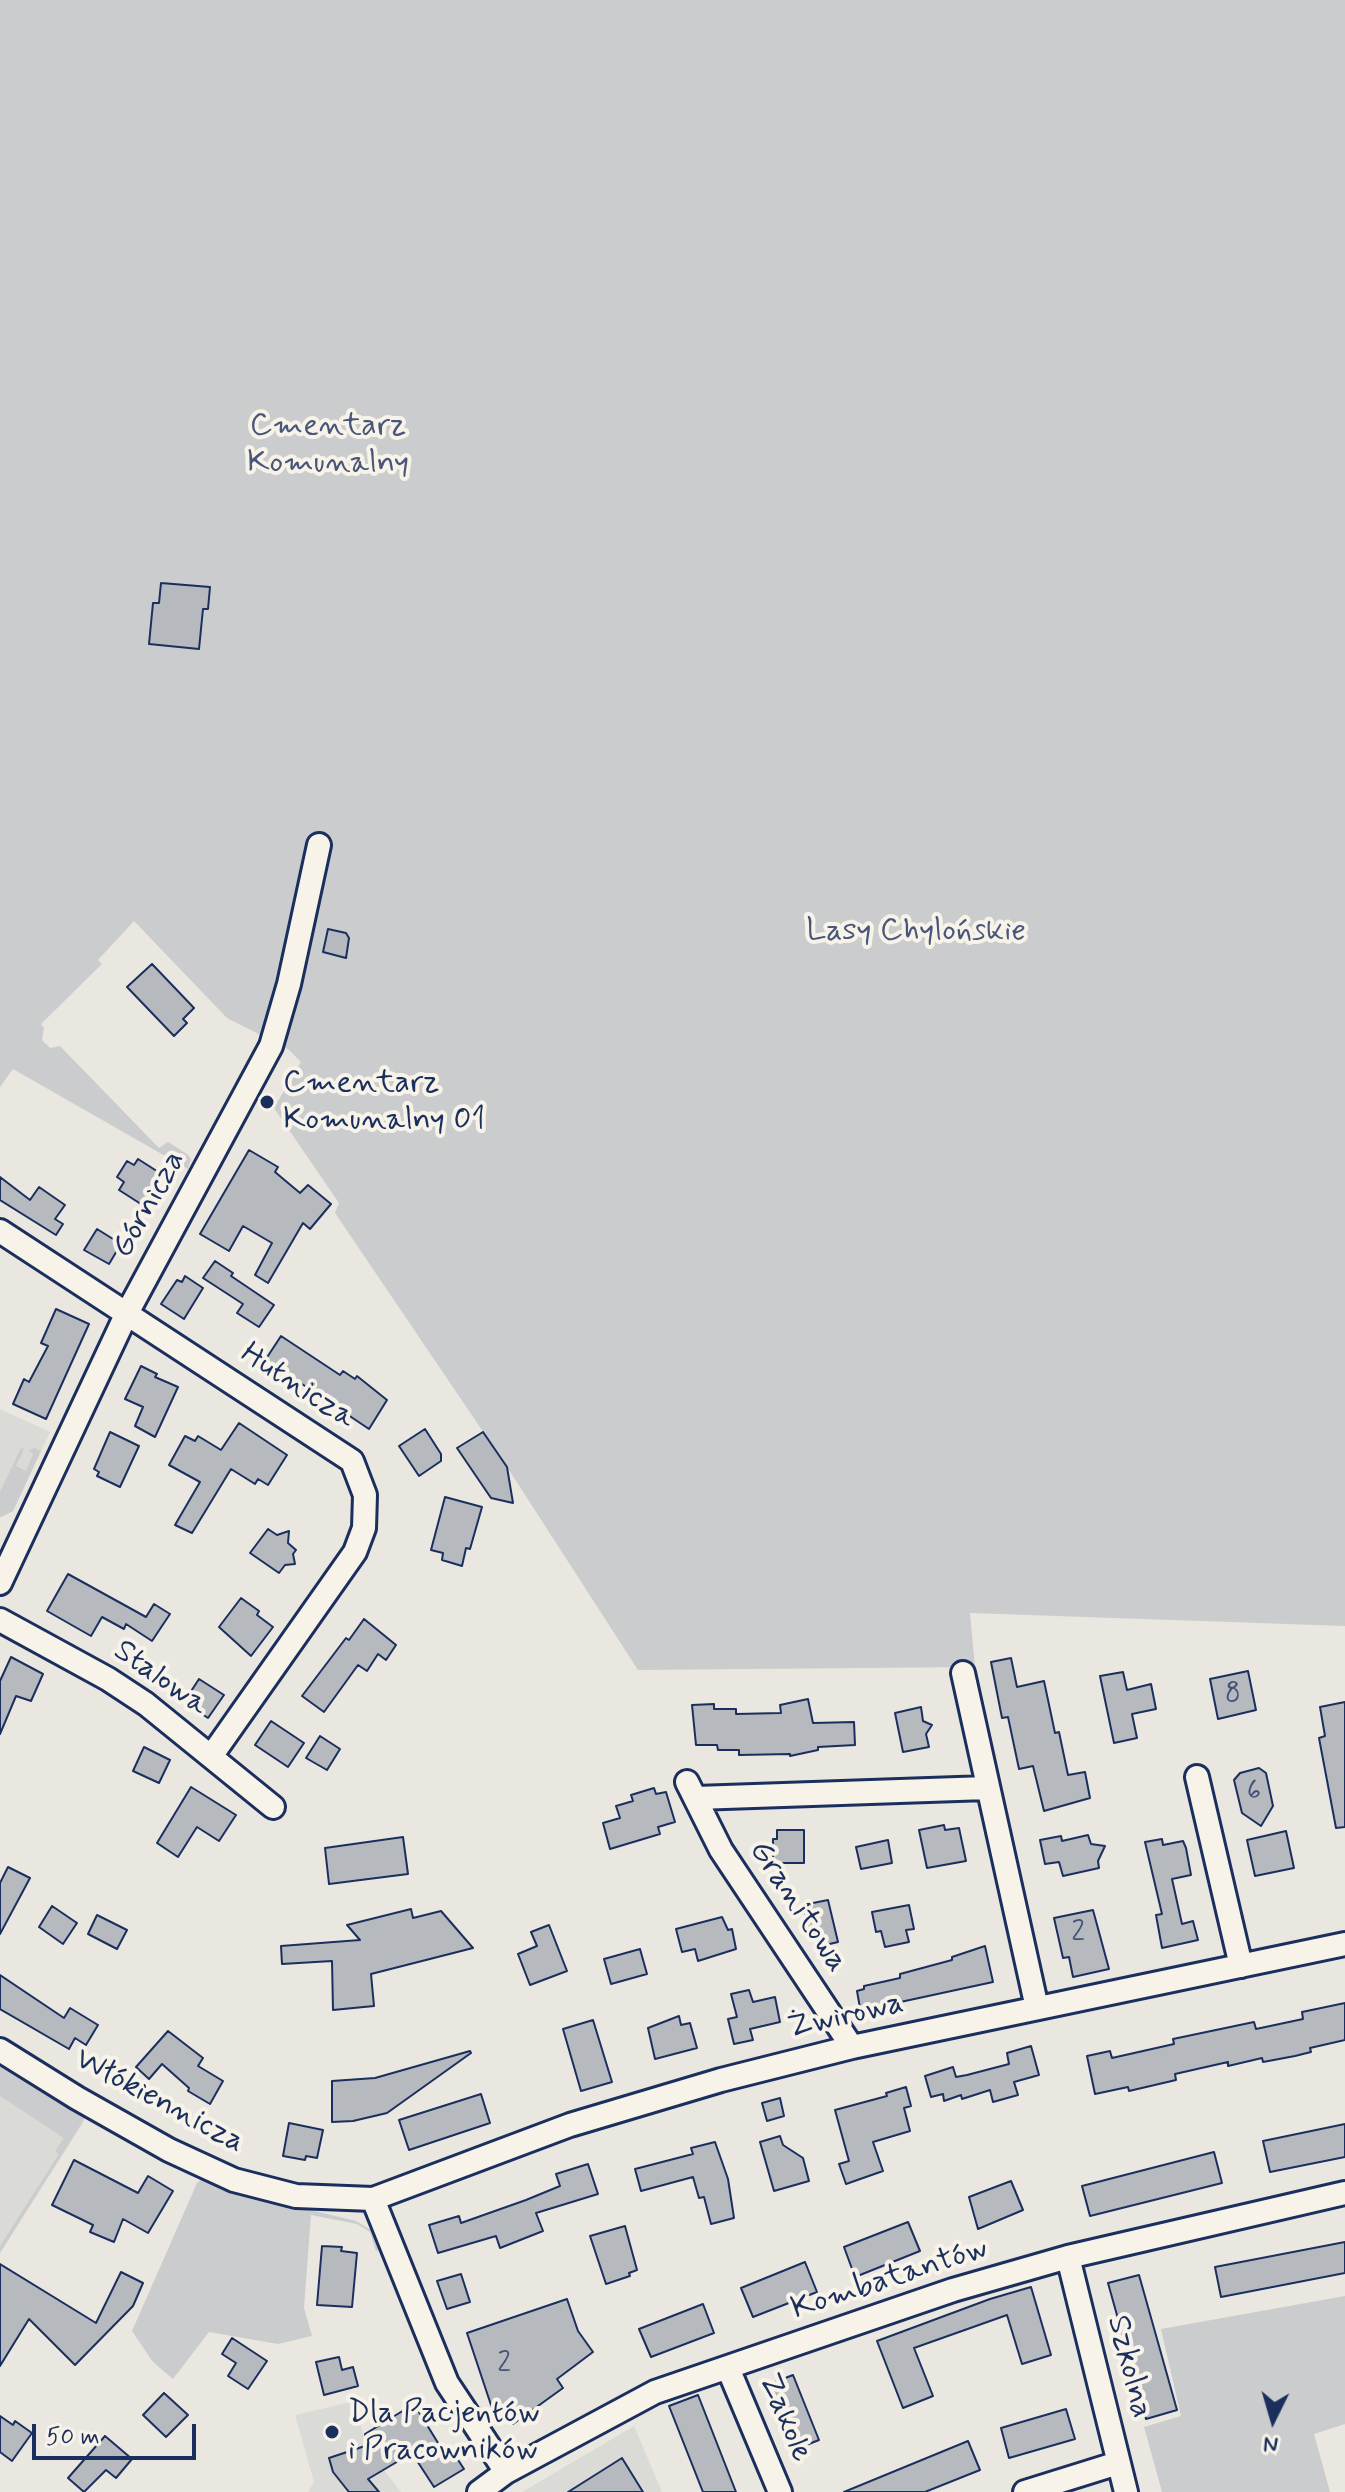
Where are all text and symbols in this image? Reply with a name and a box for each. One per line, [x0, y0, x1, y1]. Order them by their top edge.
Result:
park label: Cmentarz Komunalny [247, 408, 409, 483]
park label: Lasy Chylońskie [806, 913, 1026, 951]
place label: Cmentarz Komunalny 01 [283, 1065, 485, 1140]
marker: Cmentarz Komunalny 01 [258, 1093, 276, 1111]
street label: Górnicza [105, 1145, 195, 1265]
street label: Hutnicza [232, 1336, 362, 1438]
street label: Stalowa [105, 1633, 215, 1725]
house number: 8 [1225, 1678, 1241, 1712]
house number: 6 [1247, 1776, 1261, 1810]
street label: Granitowa [739, 1834, 855, 1980]
house number: 2 [1071, 1917, 1085, 1951]
street label: Żwirowa [784, 1985, 908, 2049]
street label: Włókiennicza [68, 2041, 250, 2163]
street label: Kombatantów [787, 2230, 993, 2330]
street label: Szkolna [1097, 2312, 1159, 2422]
house number: 2 [497, 2348, 511, 2382]
street label: Zakole [748, 2368, 820, 2468]
north arrow [1233, 2380, 1313, 2460]
place label: Dla Pacjentów i Pracowników [348, 2395, 540, 2470]
scale bar [36, 2408, 200, 2458]
text: 50 m [46, 2422, 100, 2453]
marker: Dla Pacjentów i Pracowników [323, 2423, 341, 2441]
text: N [1262, 2429, 1279, 2458]

